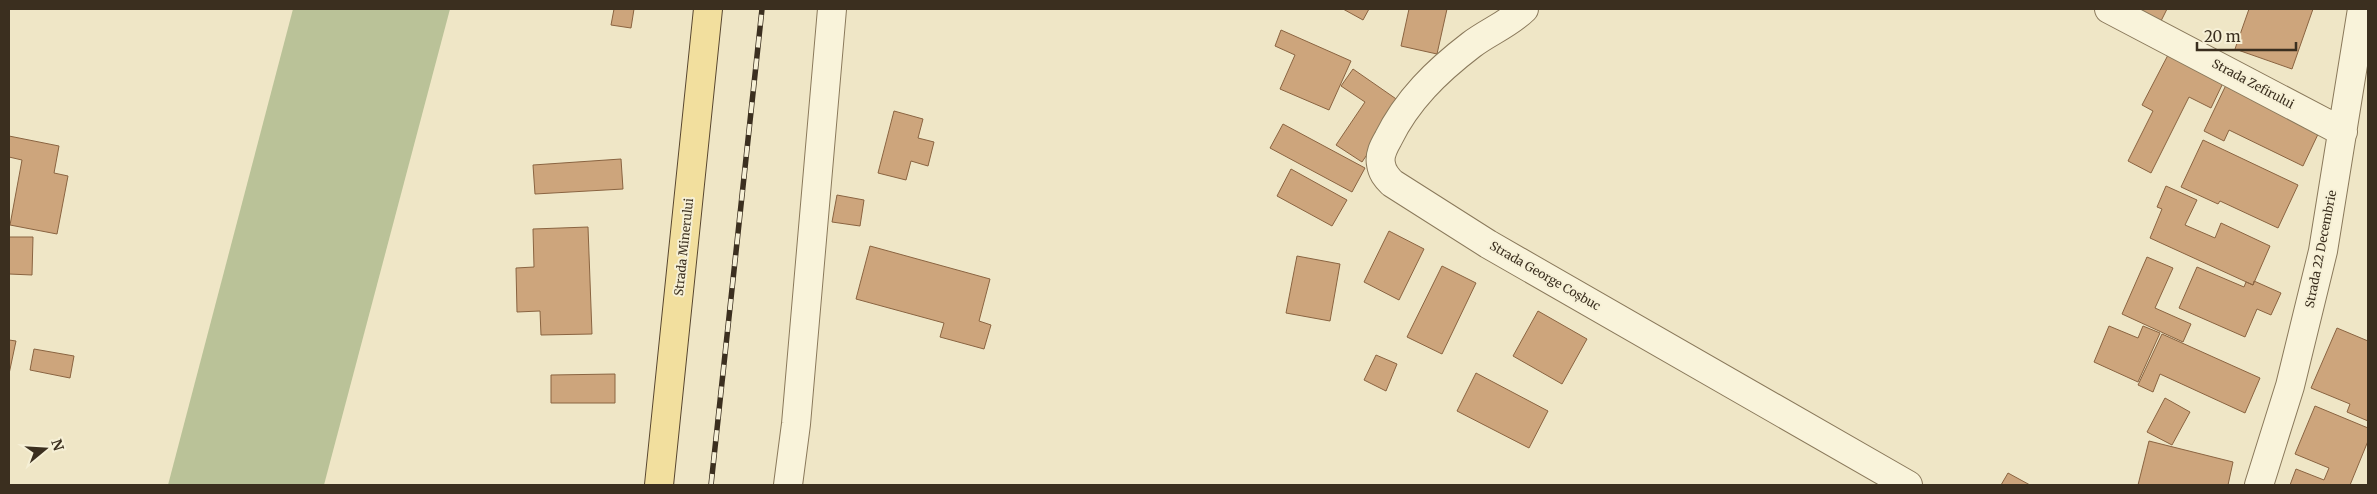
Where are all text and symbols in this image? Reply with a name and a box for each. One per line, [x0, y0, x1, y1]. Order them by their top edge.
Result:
scale bar [2197, 20, 2296, 52]
text: 20 m [2204, 27, 2241, 46]
street label: Strada Zefirului [2210, 56, 2297, 112]
street label: Strada 22 Decembrie [2302, 189, 2339, 309]
street label: Strada Minerului [671, 197, 696, 296]
street label: Strada George Coșbuc [1487, 238, 1603, 314]
north arrow [20, 424, 70, 474]
text: N [47, 437, 68, 453]

